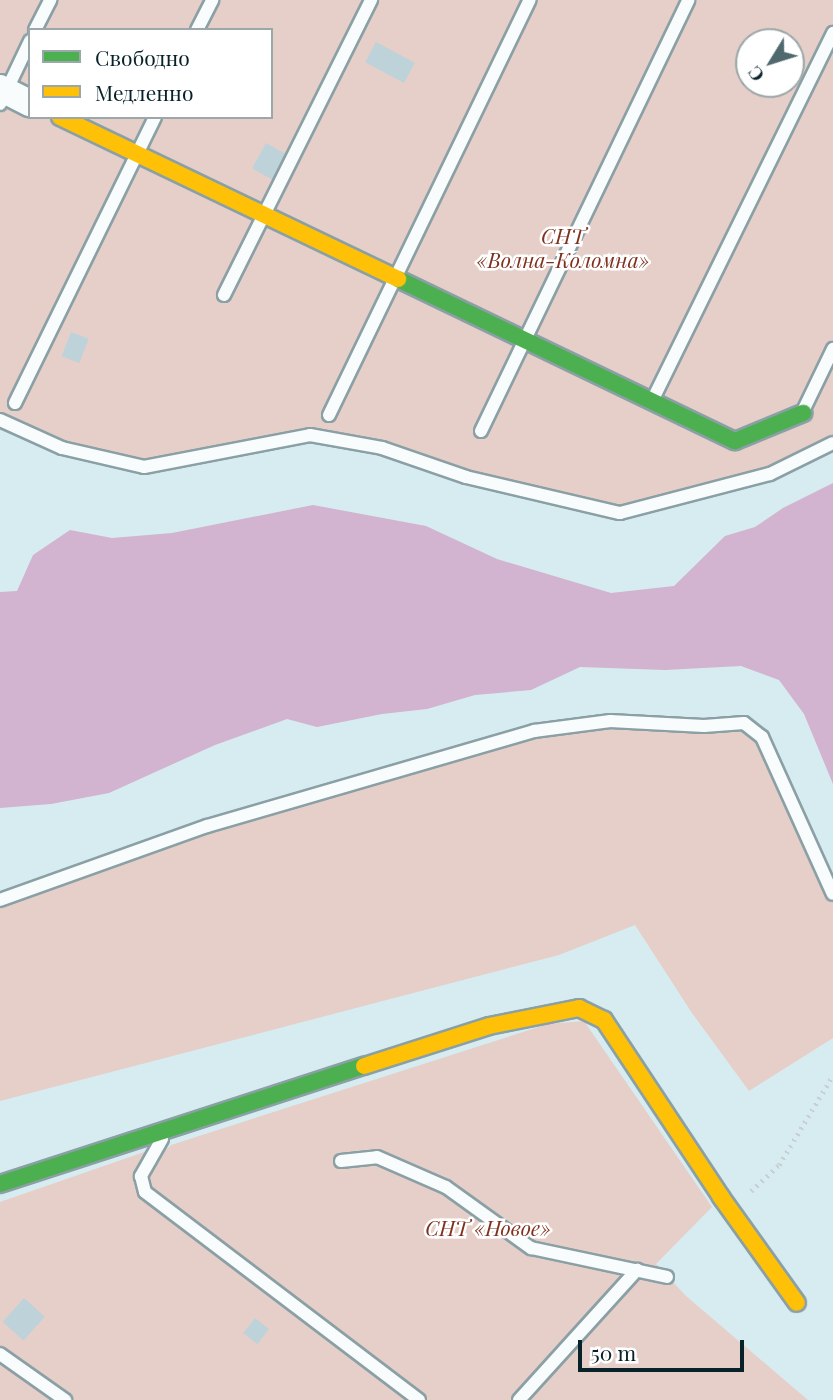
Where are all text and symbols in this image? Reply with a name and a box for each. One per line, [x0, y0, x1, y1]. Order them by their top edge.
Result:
legend [28, 28, 273, 119]
north arrow [735, 28, 805, 98]
text: Свободно [95, 43, 190, 71]
text: С [741, 61, 769, 88]
text: Медленно [95, 78, 193, 106]
park label: СНТ «Волна-Коломна» [477, 222, 649, 272]
park label: СНТ «Новое» [425, 1214, 551, 1240]
scale bar [581, 1326, 747, 1370]
text: 50 m [591, 1338, 636, 1366]

